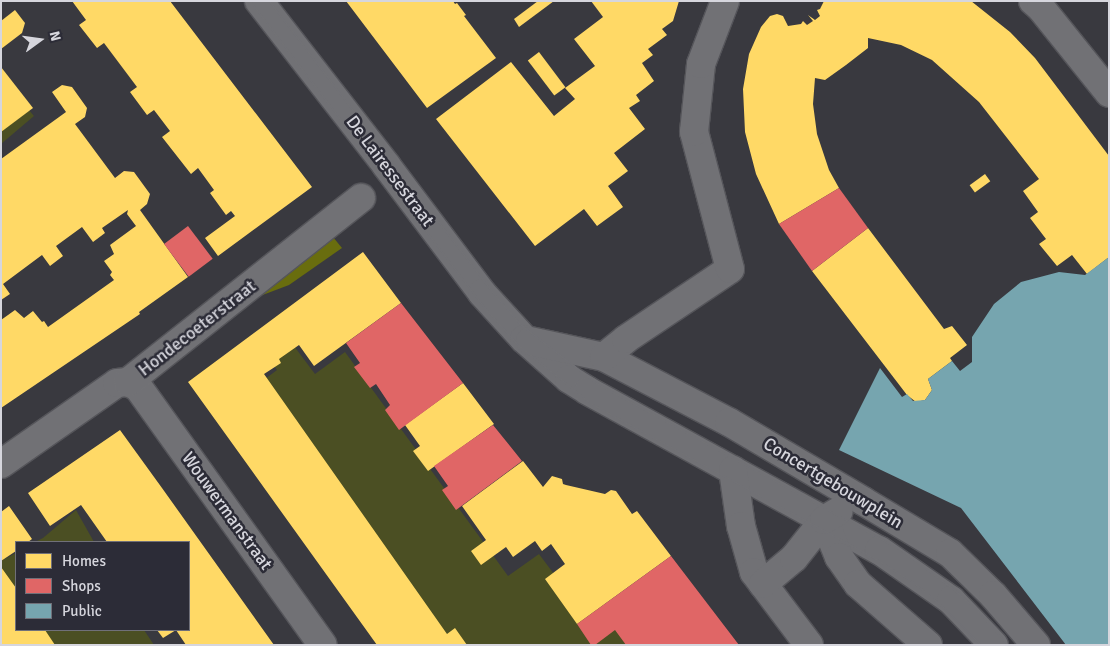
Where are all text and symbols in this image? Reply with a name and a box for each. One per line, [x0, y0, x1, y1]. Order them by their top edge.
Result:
north arrow [15, 15, 65, 65]
text: N [46, 29, 64, 43]
street label: De Lairessestraat [341, 111, 439, 231]
street label: Hondecoeterstraat [134, 275, 260, 381]
street label: Concertgebouwplein [759, 433, 907, 533]
street label: Wouwermanstraat [177, 448, 277, 574]
legend [15, 541, 190, 631]
text: Homes [62, 552, 106, 570]
text: Shops [62, 577, 101, 595]
text: Public [62, 602, 102, 620]

